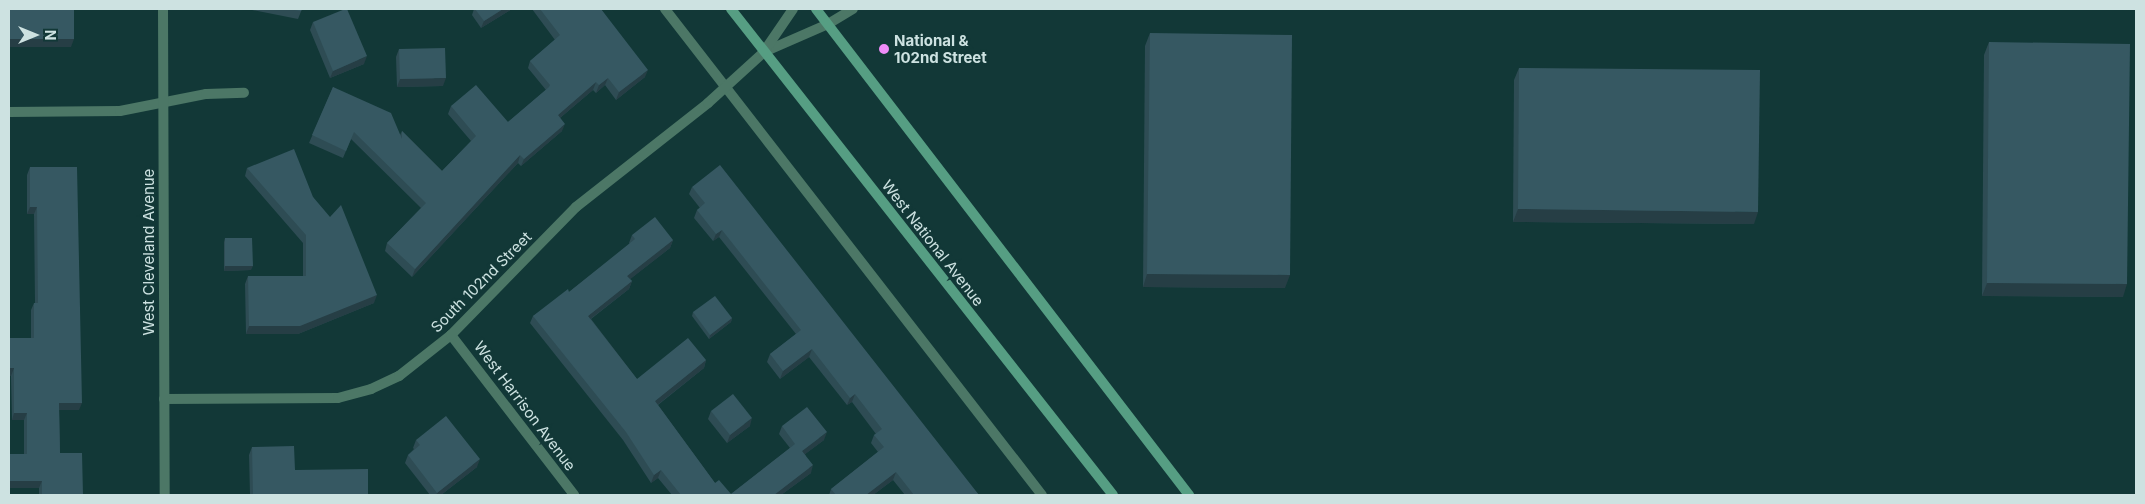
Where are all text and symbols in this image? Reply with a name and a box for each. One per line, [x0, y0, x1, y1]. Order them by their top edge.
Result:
north arrow [10, 10, 60, 60]
text: N [42, 30, 59, 40]
place label: National & 102nd Street [894, 31, 987, 66]
marker: National & 102nd Street [878, 43, 890, 55]
street label: West Cleveland Avenue [140, 169, 158, 335]
street label: West National Avenue [878, 176, 988, 310]
street label: South 102nd Street [427, 228, 535, 336]
street label: West Harrison Avenue [470, 338, 580, 474]

